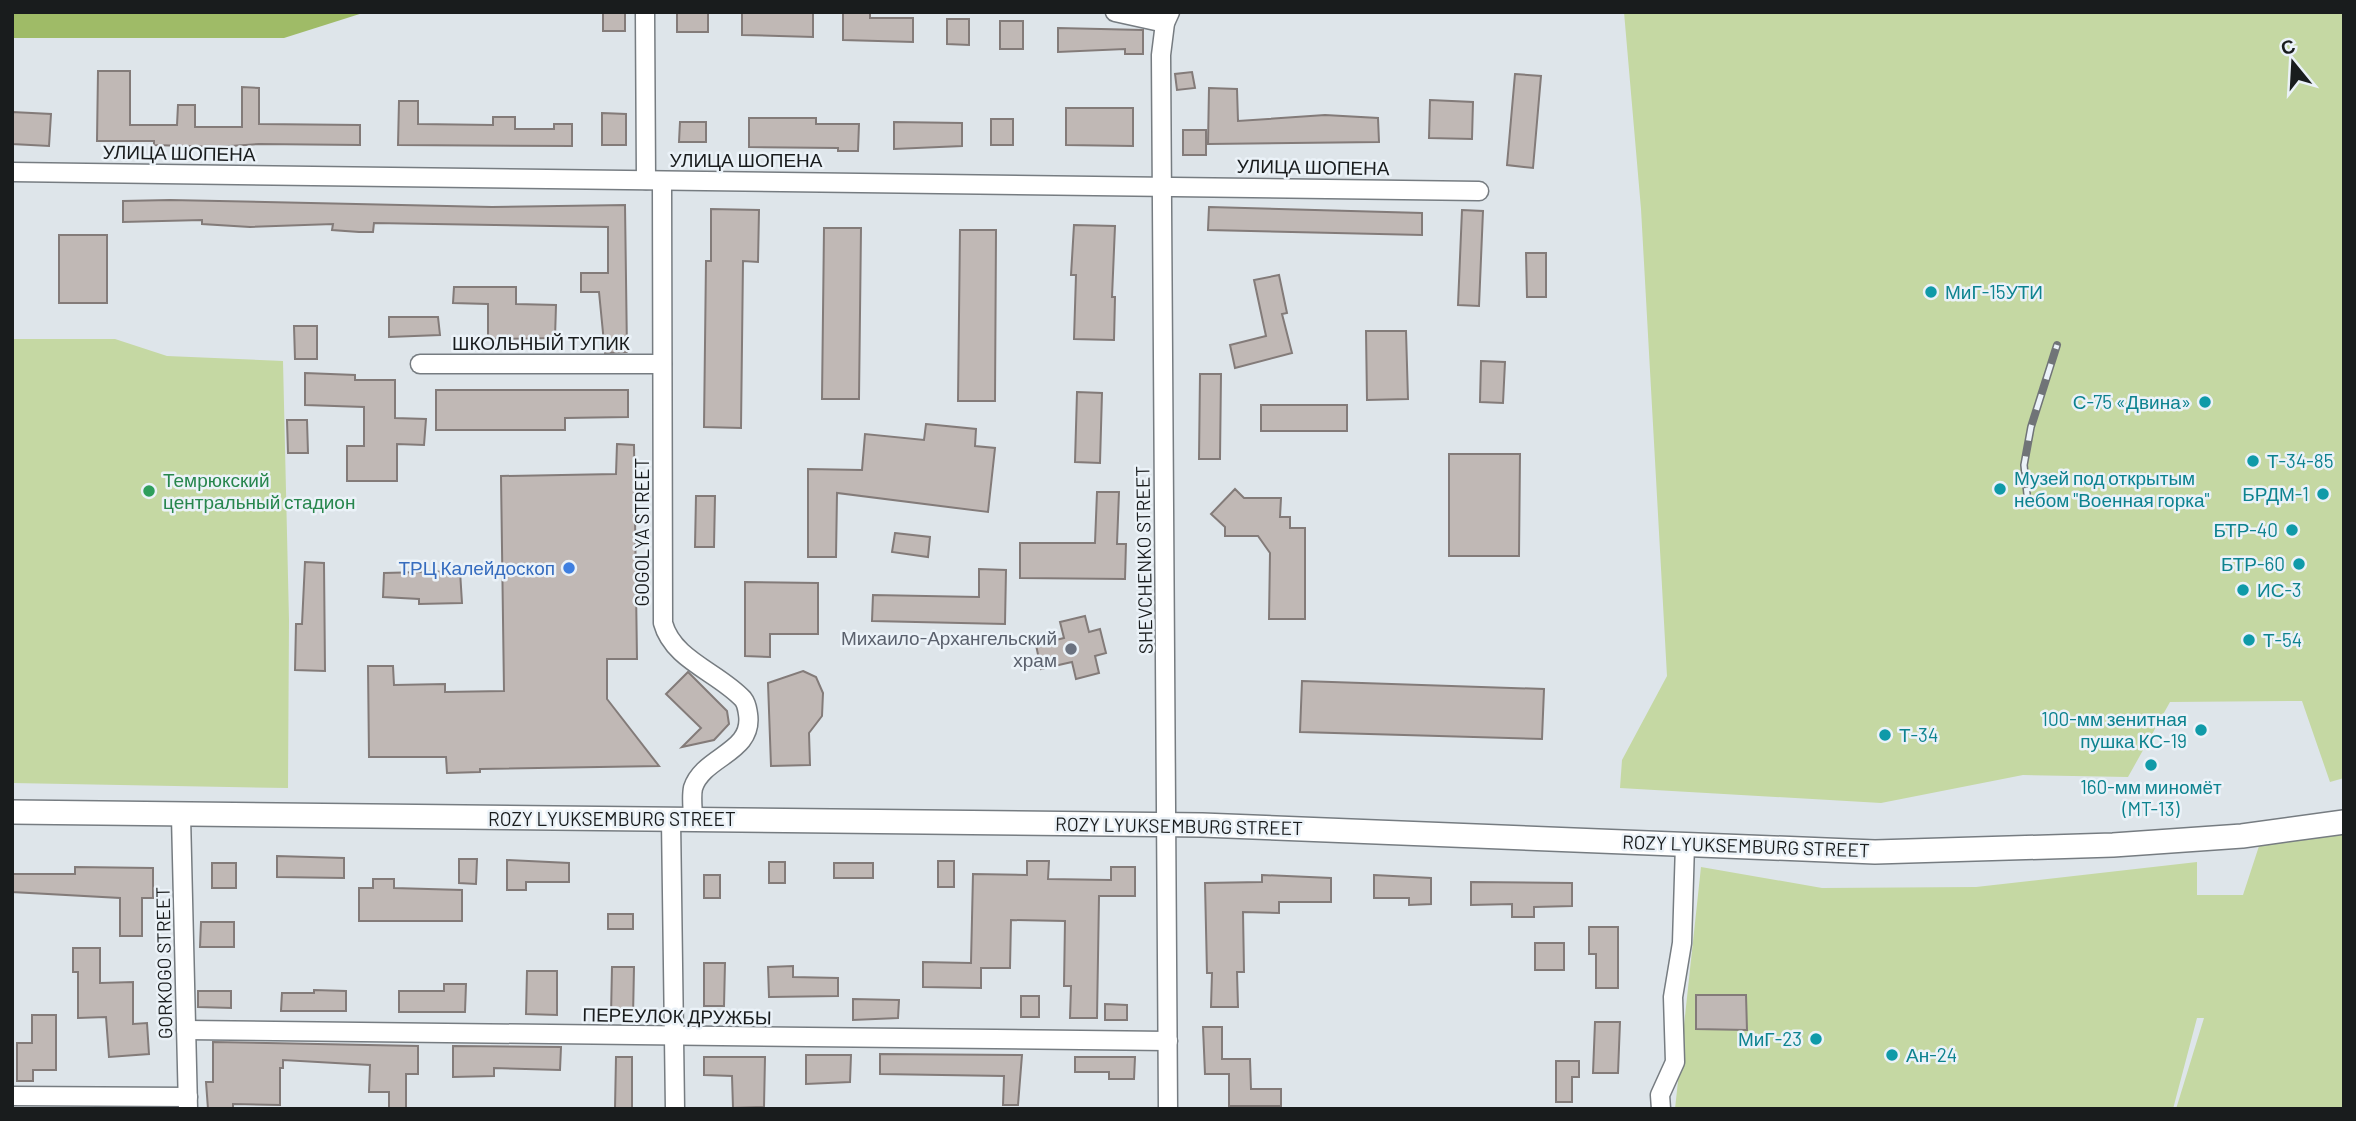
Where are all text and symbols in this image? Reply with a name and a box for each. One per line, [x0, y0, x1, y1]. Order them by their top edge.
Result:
north arrow [2258, 28, 2328, 98]
text: С [2278, 33, 2298, 59]
street label: УЛИЦА ШОПЕНА [102, 140, 256, 165]
street label: УЛИЦА ШОПЕНА [669, 148, 823, 171]
street label: УЛИЦА ШОПЕНА [1236, 154, 1390, 179]
place label: МиГ-15УТИ [1945, 280, 2043, 303]
marker: МиГ-15УТИ [1923, 284, 1939, 300]
street label: ШКОЛЬНЫЙ ТУПИК [452, 331, 630, 354]
place label: С-75 «Двина» [2073, 390, 2191, 413]
marker: С-75 «Двина» [2197, 394, 2213, 410]
place label: Т-34-85 [2267, 449, 2334, 472]
marker: Т-34-85 [2245, 453, 2261, 469]
street label: GOGOLYA STREET [630, 458, 653, 606]
street label: SHEVCHENKO STREET [1130, 466, 1157, 654]
place label: Музей под открытым небом "Военная горка" [2014, 466, 2210, 511]
place label: Темрюкский центральный стадион [163, 468, 355, 513]
marker: Музей под открытым небом "Военная горка" [1992, 481, 2008, 497]
place label: БРДМ-1 [2242, 482, 2309, 505]
marker: Темрюкский центральный стадион [141, 483, 157, 499]
marker: БРДМ-1 [2315, 486, 2331, 502]
place label: БТР-40 [2213, 518, 2278, 541]
marker: БТР-40 [2284, 522, 2300, 538]
place label: БТР-60 [2221, 552, 2285, 575]
place label: ТРЦ Калейдоскоп [398, 556, 555, 579]
marker: БТР-60 [2291, 556, 2307, 572]
marker: ТРЦ Калейдоскоп [561, 560, 577, 576]
place label: ИС-3 [2257, 578, 2302, 601]
marker: ИС-3 [2235, 582, 2251, 598]
place label: Михаило-Архангельский храм [841, 626, 1057, 671]
place label: Т-54 [2263, 628, 2302, 651]
marker: Т-54 [2241, 632, 2257, 648]
marker: Михаило-Архангельский храм [1063, 641, 1079, 657]
place label: 100-мм зенитная пушка КС-19 [2041, 707, 2187, 752]
marker: 100-мм зенитная пушка КС-19 [2193, 722, 2209, 738]
place label: Т-34 [1899, 723, 1938, 746]
marker: Т-34 [1877, 727, 1893, 743]
marker: 160-мм миномёт (MT-13) [2143, 757, 2159, 773]
place label: 160-мм миномёт (MT-13) [2080, 775, 2222, 820]
street label: ROZY LYUKSEMBURG STREET [488, 807, 736, 830]
street label: ROZY LYUKSEMBURG STREET [1055, 812, 1303, 839]
street label: ROZY LYUKSEMBURG STREET [1622, 830, 1870, 861]
street label: GORKOGO STREET [151, 887, 176, 1039]
street label: ПЕРЕУЛОК ДРУЖБЫ [582, 1002, 772, 1029]
place label: МиГ-23 [1738, 1027, 1802, 1050]
marker: МиГ-23 [1808, 1031, 1824, 1047]
place label: Ан-24 [1906, 1043, 1957, 1066]
marker: Ан-24 [1884, 1047, 1900, 1063]

